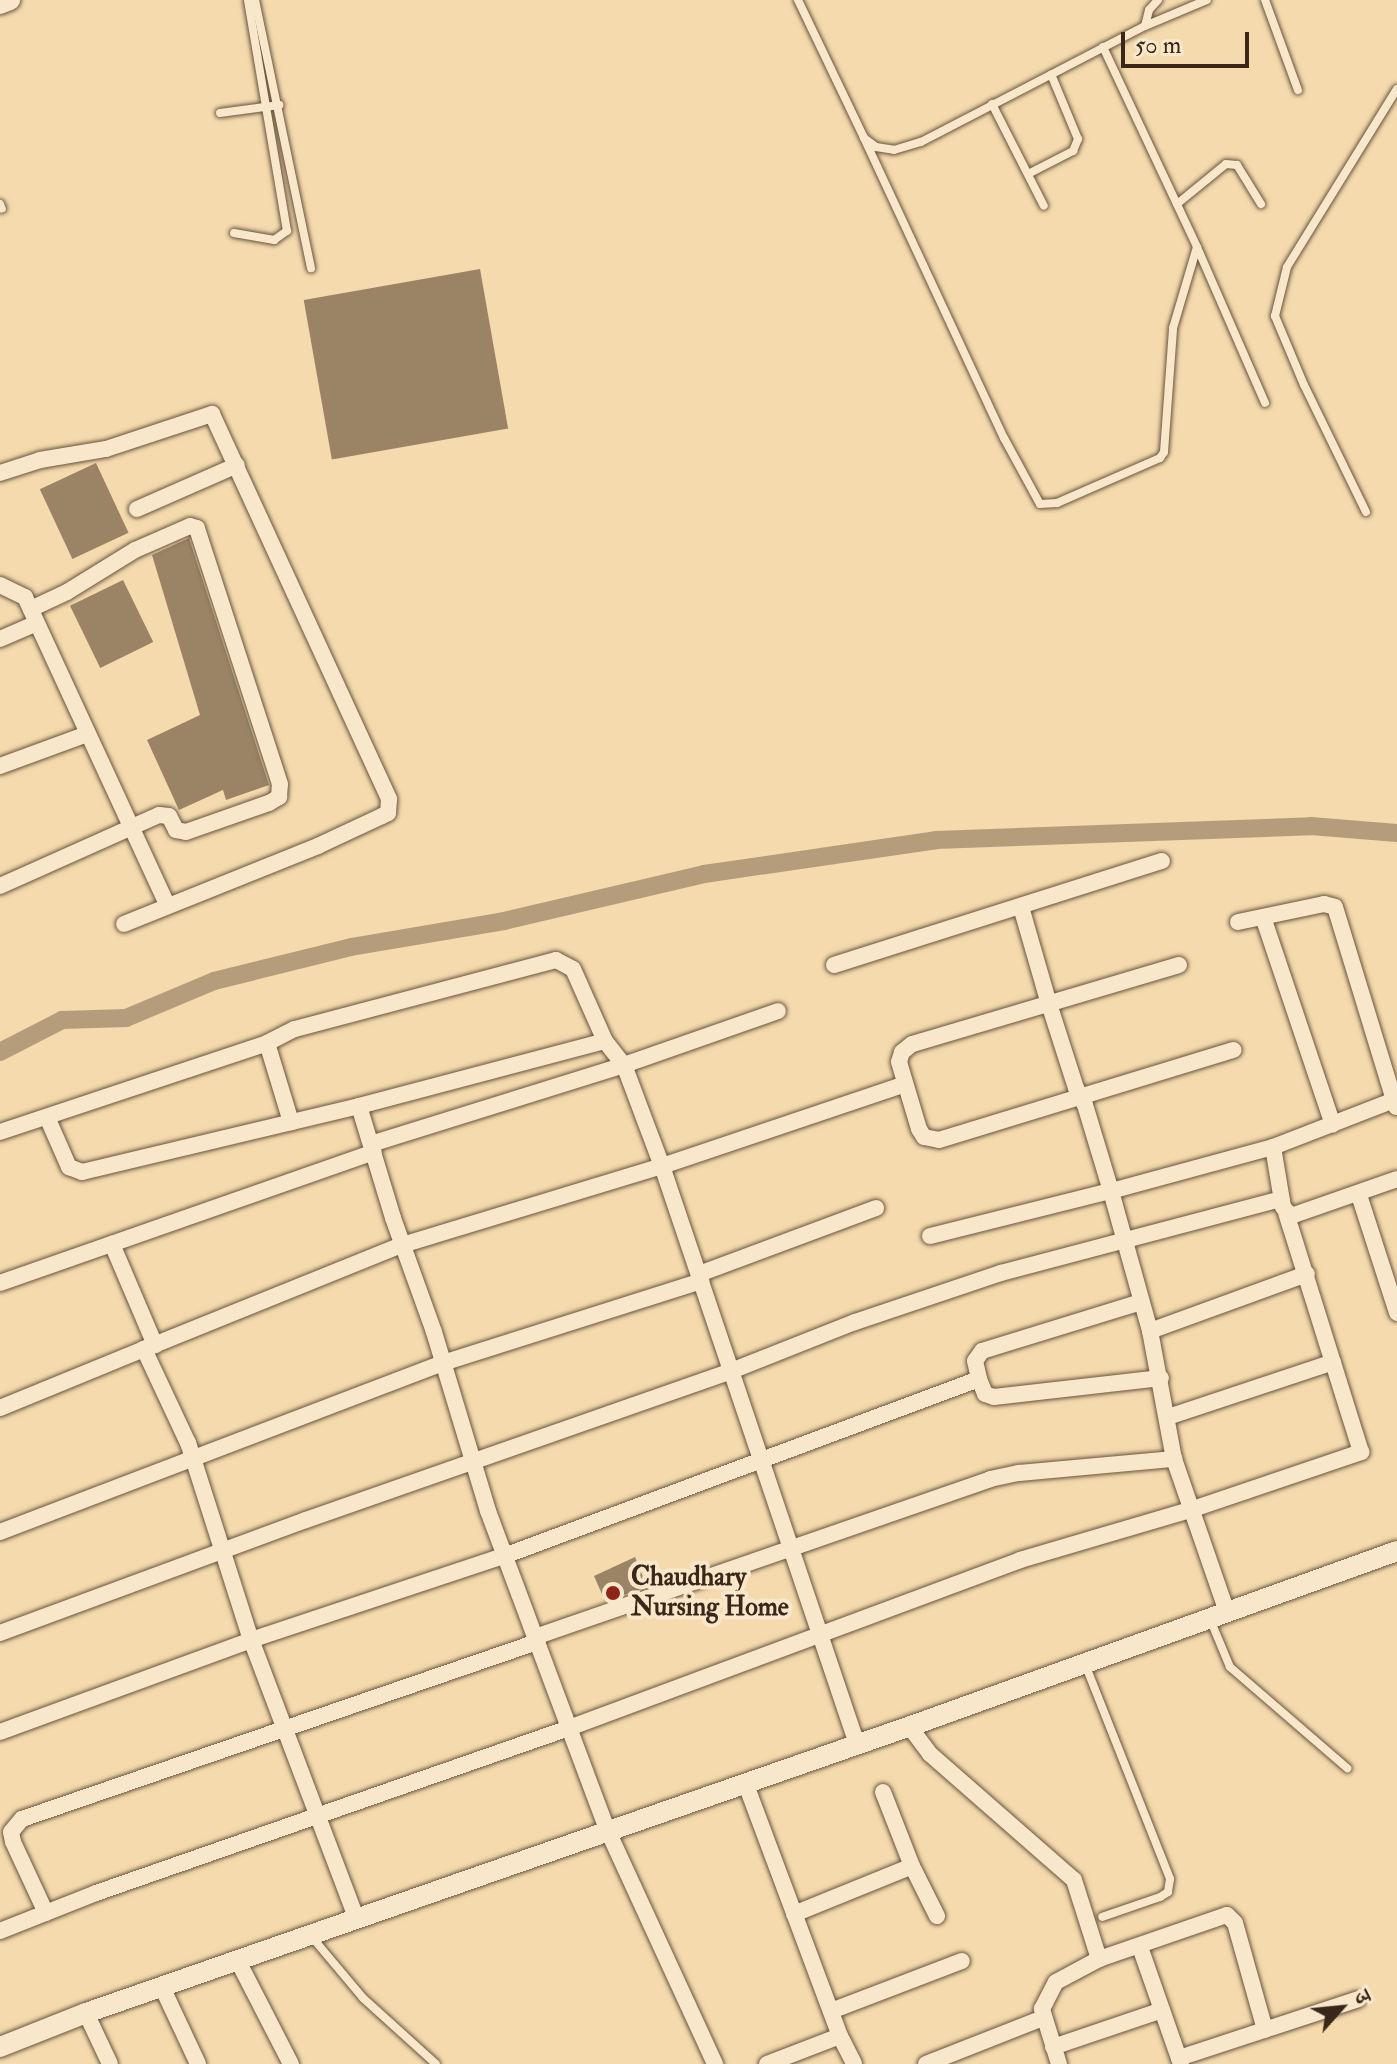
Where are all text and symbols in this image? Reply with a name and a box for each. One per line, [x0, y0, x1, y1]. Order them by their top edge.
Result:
scale bar [1125, 16, 1253, 66]
text: 50 m [1135, 30, 1181, 61]
place label: Chaudhary Nursing Home [631, 1562, 789, 1624]
marker: Chaudhary Nursing Home [602, 1582, 624, 1604]
north arrow [1301, 1968, 1381, 2048]
text: उ [1347, 1986, 1377, 2008]

